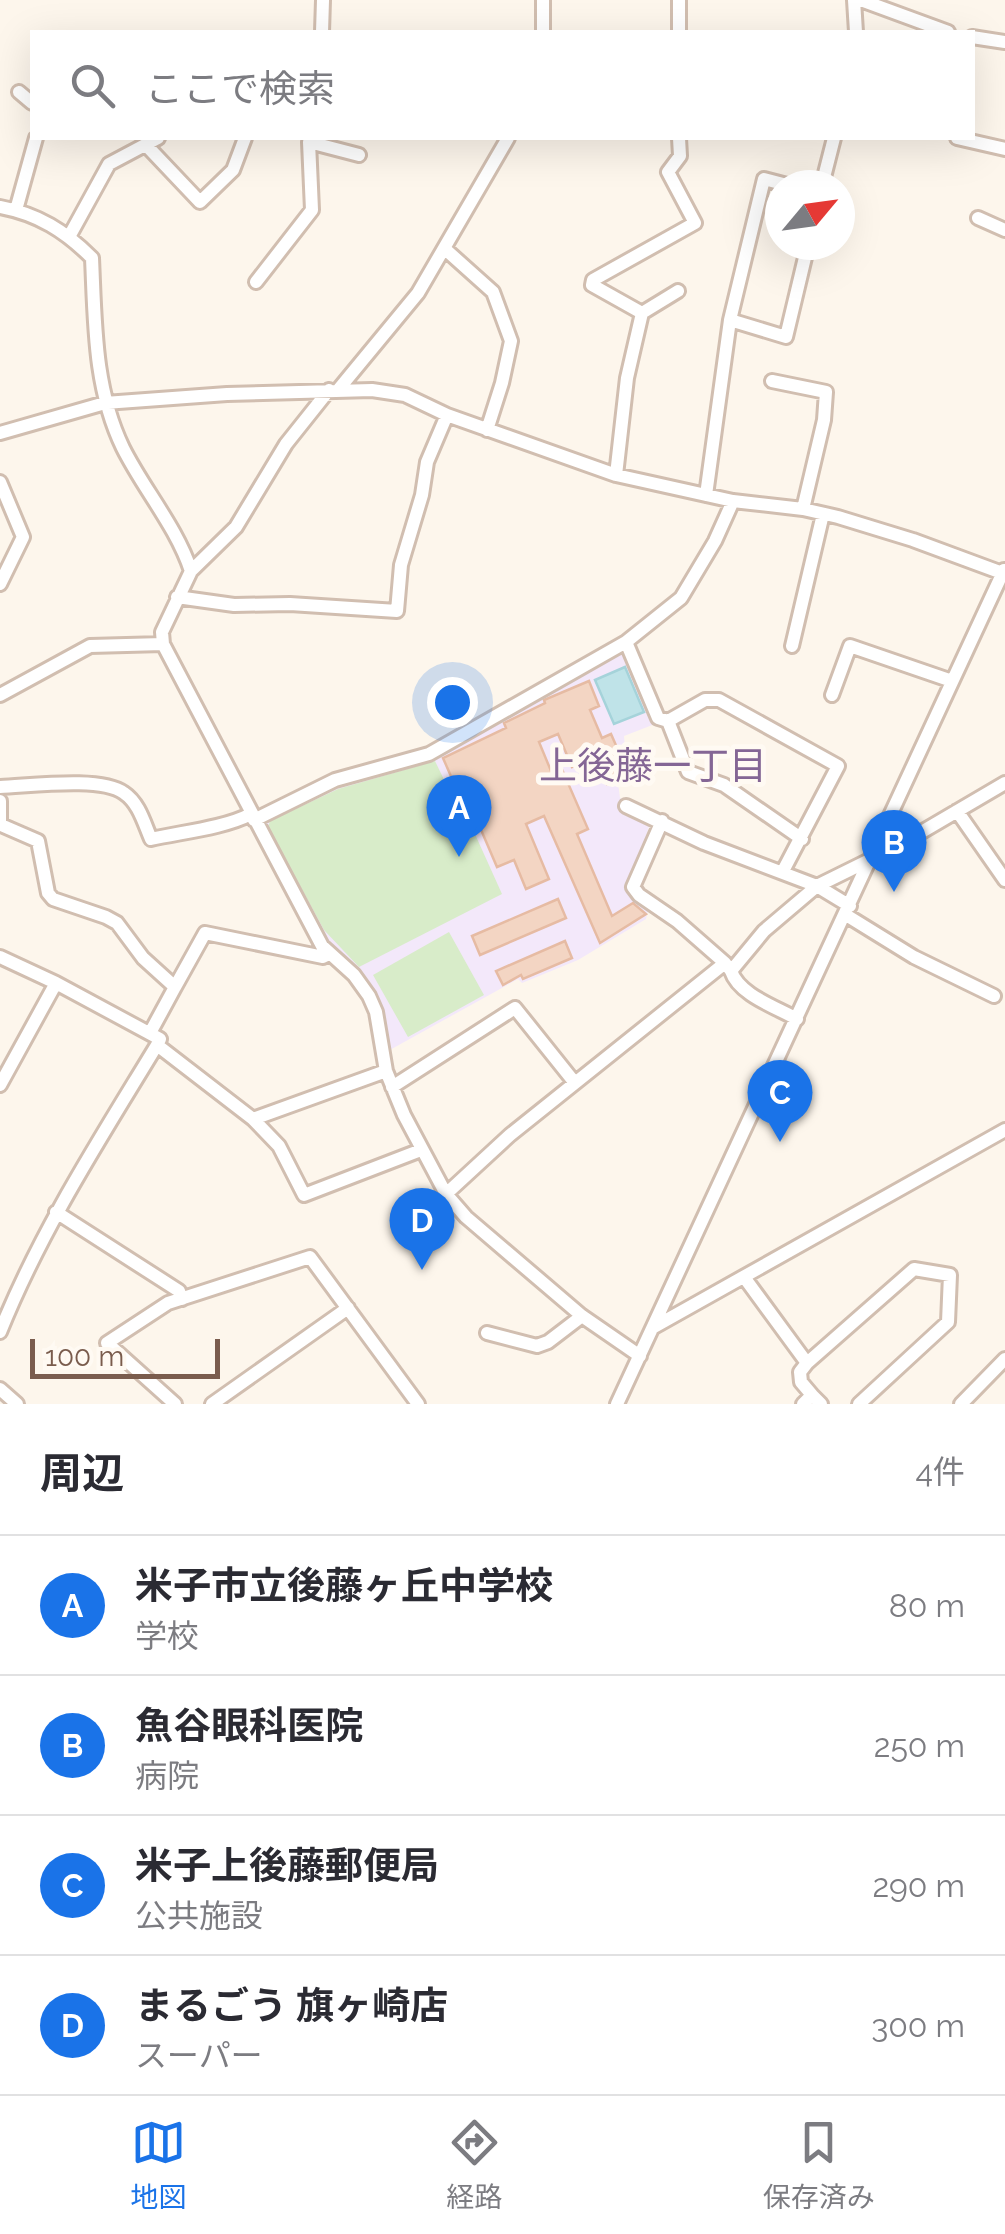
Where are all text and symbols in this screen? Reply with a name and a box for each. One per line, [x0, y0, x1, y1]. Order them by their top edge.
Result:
search box [30, 30, 975, 140]
icon: search [65, 58, 120, 113]
text: ここで検索 [145, 66, 335, 111]
north arrow [765, 170, 855, 260]
your location [427, 677, 478, 728]
district label: 上後藤一丁目 [539, 743, 767, 788]
pin: A [426, 774, 492, 857]
pin: B [862, 810, 926, 892]
pin: C [748, 1060, 812, 1142]
pin: D [390, 1188, 454, 1270]
scale bar [30, 1334, 220, 1378]
text: 100 m [45, 1340, 124, 1373]
text: 周辺 [40, 1449, 124, 1498]
text: 4件 [916, 1453, 965, 1490]
text: 米子市立後藤ヶ丘中学校 [135, 1563, 553, 1608]
text: A [62, 1587, 83, 1624]
text: 80 m [889, 1587, 965, 1624]
text: 学校 [135, 1617, 199, 1654]
text: 魚谷眼科医院 [135, 1703, 363, 1748]
text: B [62, 1727, 83, 1764]
text: 250 m [874, 1727, 965, 1764]
text: 病院 [135, 1757, 199, 1794]
text: 米子上後藤郵便局 [135, 1843, 439, 1888]
text: C [62, 1867, 83, 1904]
text: 290 m [872, 1867, 965, 1904]
text: 公共施設 [135, 1897, 263, 1934]
text: まるごう 旗ヶ崎店 [135, 1983, 448, 2028]
text: D [61, 2007, 84, 2044]
text: 300 m [871, 2007, 965, 2044]
text: スーパー [135, 2037, 263, 2074]
tab: 地図 [130, 2115, 186, 2215]
tab: 経路 [446, 2115, 503, 2215]
tab: 保存済み [763, 2115, 875, 2215]

